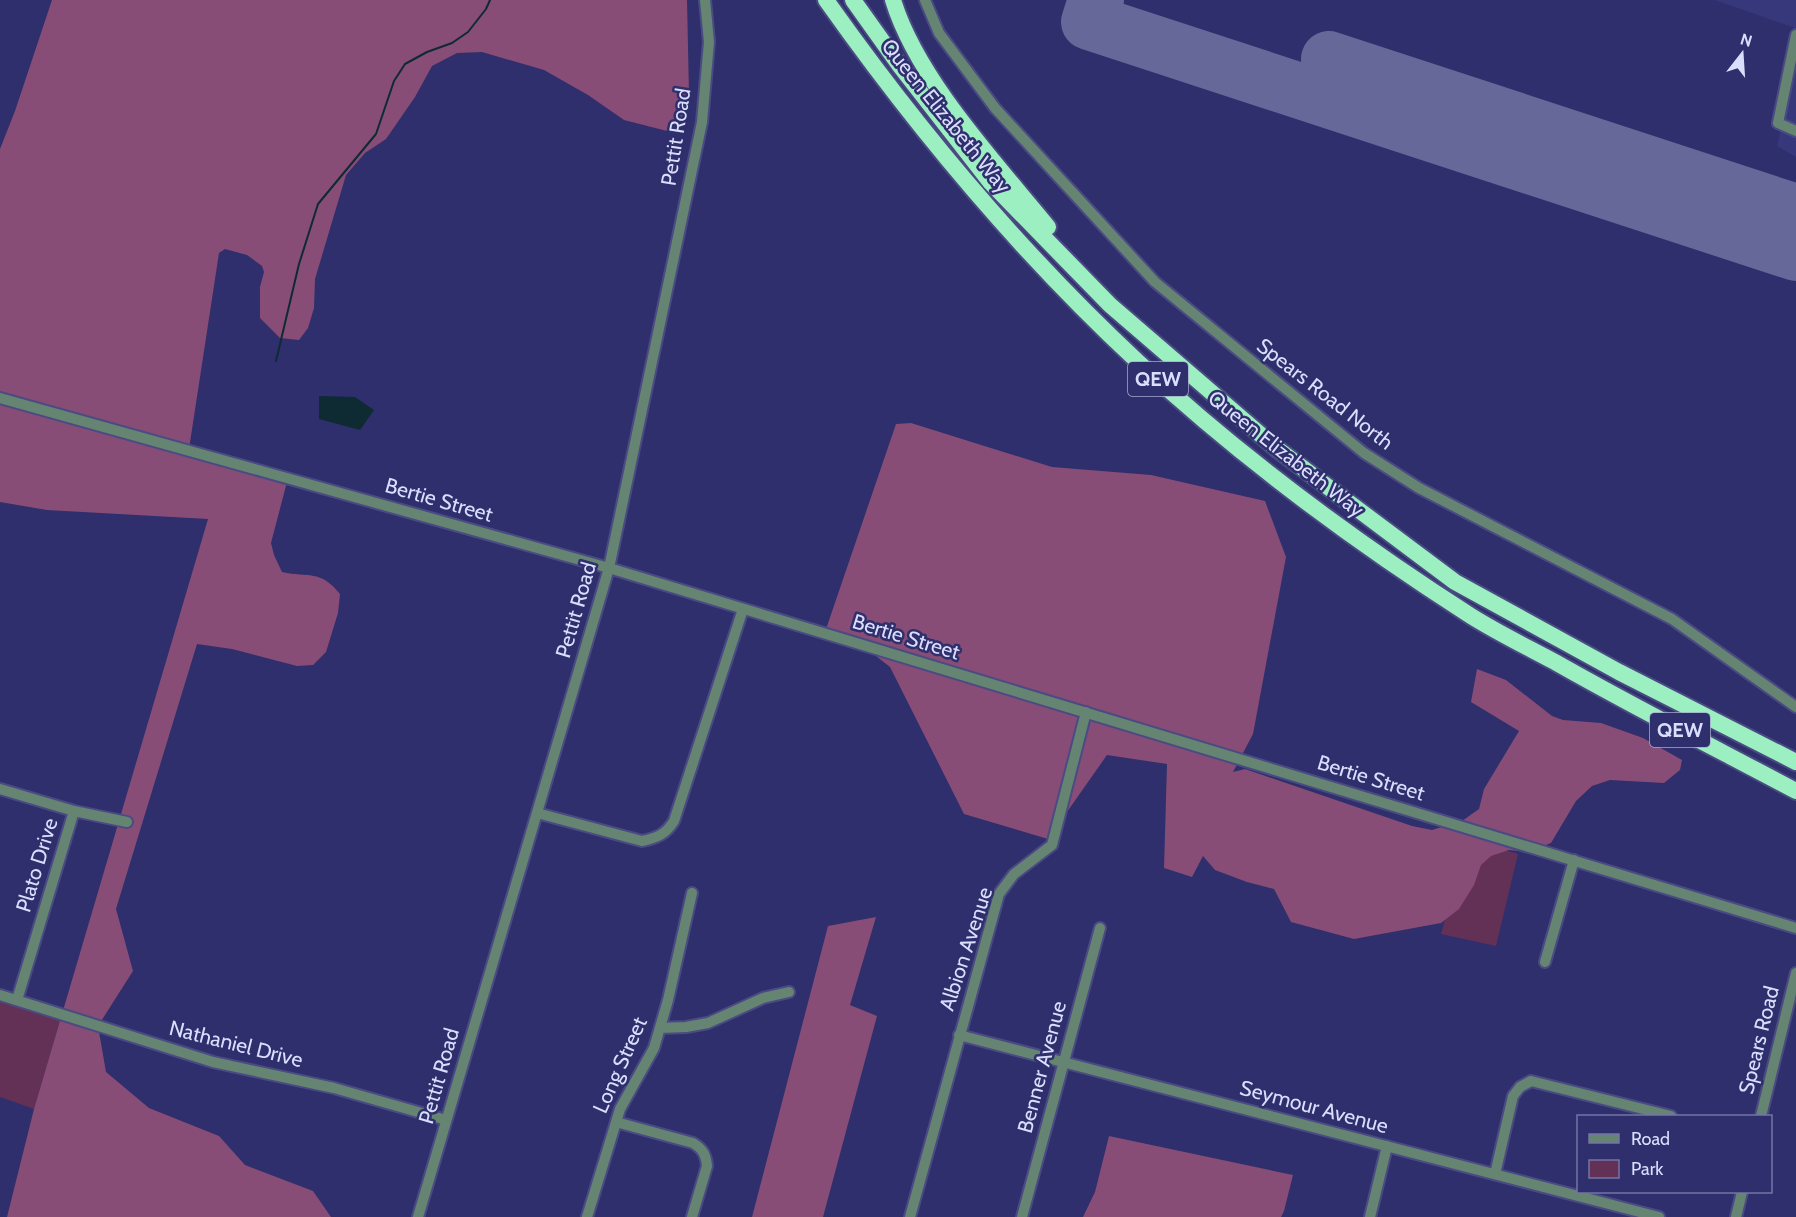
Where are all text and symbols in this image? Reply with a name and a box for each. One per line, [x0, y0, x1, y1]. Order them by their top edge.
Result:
north arrow [1712, 24, 1772, 84]
text: N [1738, 29, 1754, 51]
street label: Queen Elizabeth Way [877, 34, 1016, 198]
street label: Pettit Road [655, 86, 696, 187]
street label: Spears Road North [1252, 333, 1398, 455]
road number: QEW [1128, 362, 1188, 396]
street label: Queen Elizabeth Way [1203, 385, 1370, 522]
street label: Bertie Street [382, 472, 496, 527]
street label: Pettit Road [550, 559, 601, 661]
street label: Bertie Street [849, 608, 963, 665]
road number: QEW [1650, 713, 1710, 747]
street label: Bertie Street [1314, 749, 1428, 806]
street label: Plato Drive [10, 815, 63, 915]
street label: Albion Avenue [934, 884, 997, 1014]
street label: Spears Road [1733, 983, 1784, 1096]
street label: Benner Avenue [1012, 998, 1071, 1136]
street label: Long Street [587, 1013, 652, 1117]
street label: Nathaniel Drive [167, 1015, 306, 1072]
street label: Pettit Road [413, 1025, 464, 1127]
street label: Seymour Avenue [1237, 1075, 1391, 1138]
legend [1577, 1115, 1772, 1193]
text: Road [1631, 1128, 1670, 1150]
text: Park [1631, 1158, 1664, 1180]

